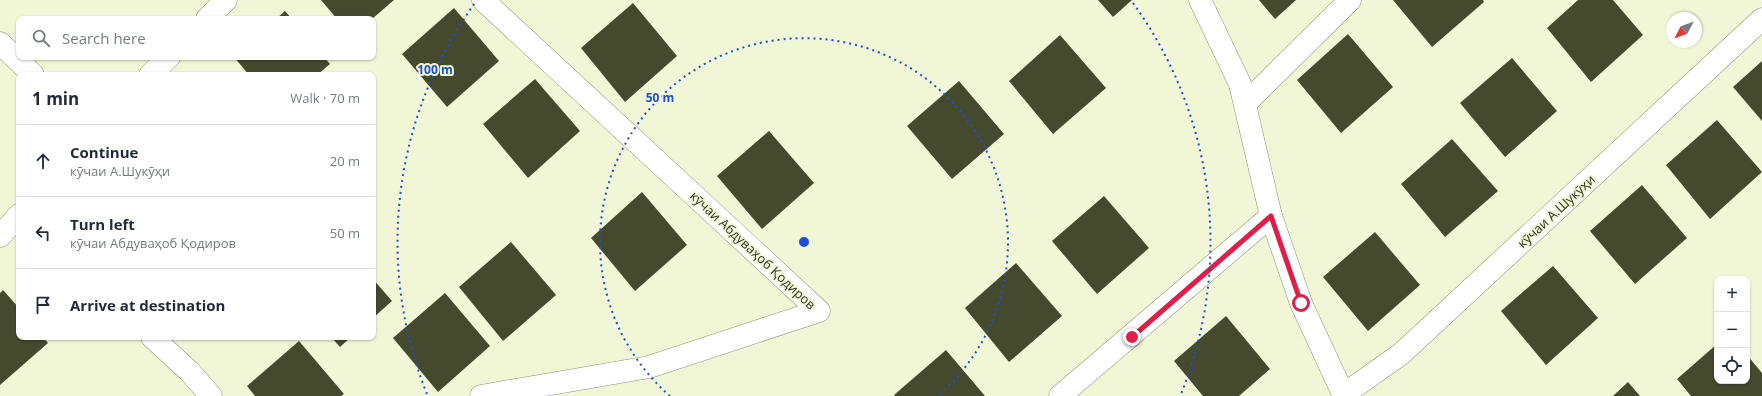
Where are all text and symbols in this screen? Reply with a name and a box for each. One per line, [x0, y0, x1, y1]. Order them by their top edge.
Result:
north arrow [1666, 12, 1702, 48]
search box [16, 16, 376, 60]
icon: search [30, 27, 52, 49]
text: Search here [62, 28, 146, 48]
text: 100 m [417, 61, 453, 78]
text: 1 min [32, 87, 79, 110]
text: Walk · 70 m [290, 89, 360, 107]
text: 50 m [646, 89, 674, 106]
text: Continue [70, 142, 138, 162]
icon: ahead [32, 150, 54, 172]
text: 20 m [330, 152, 360, 170]
text: кӯчаи А.Шукӯҳи [70, 162, 170, 180]
street label: кӯчаи А.Шукӯҳи [1513, 170, 1599, 252]
street label: кӯчаи Абдуваҳоб Қодиров [686, 187, 820, 313]
text: Turn left [70, 214, 135, 234]
icon: left [32, 222, 54, 244]
text: 50 m [330, 224, 360, 242]
text: кӯчаи Абдуваҳоб Қодиров [70, 234, 236, 252]
centre of rings [797, 235, 811, 249]
map controls [1714, 276, 1750, 384]
button: + [1714, 276, 1750, 312]
icon: arrive [32, 294, 54, 316]
route start [1292, 294, 1310, 312]
text: Arrive at destination [70, 295, 225, 315]
button: − [1714, 312, 1750, 348]
route end [1123, 328, 1141, 346]
button: locate [1714, 348, 1750, 384]

